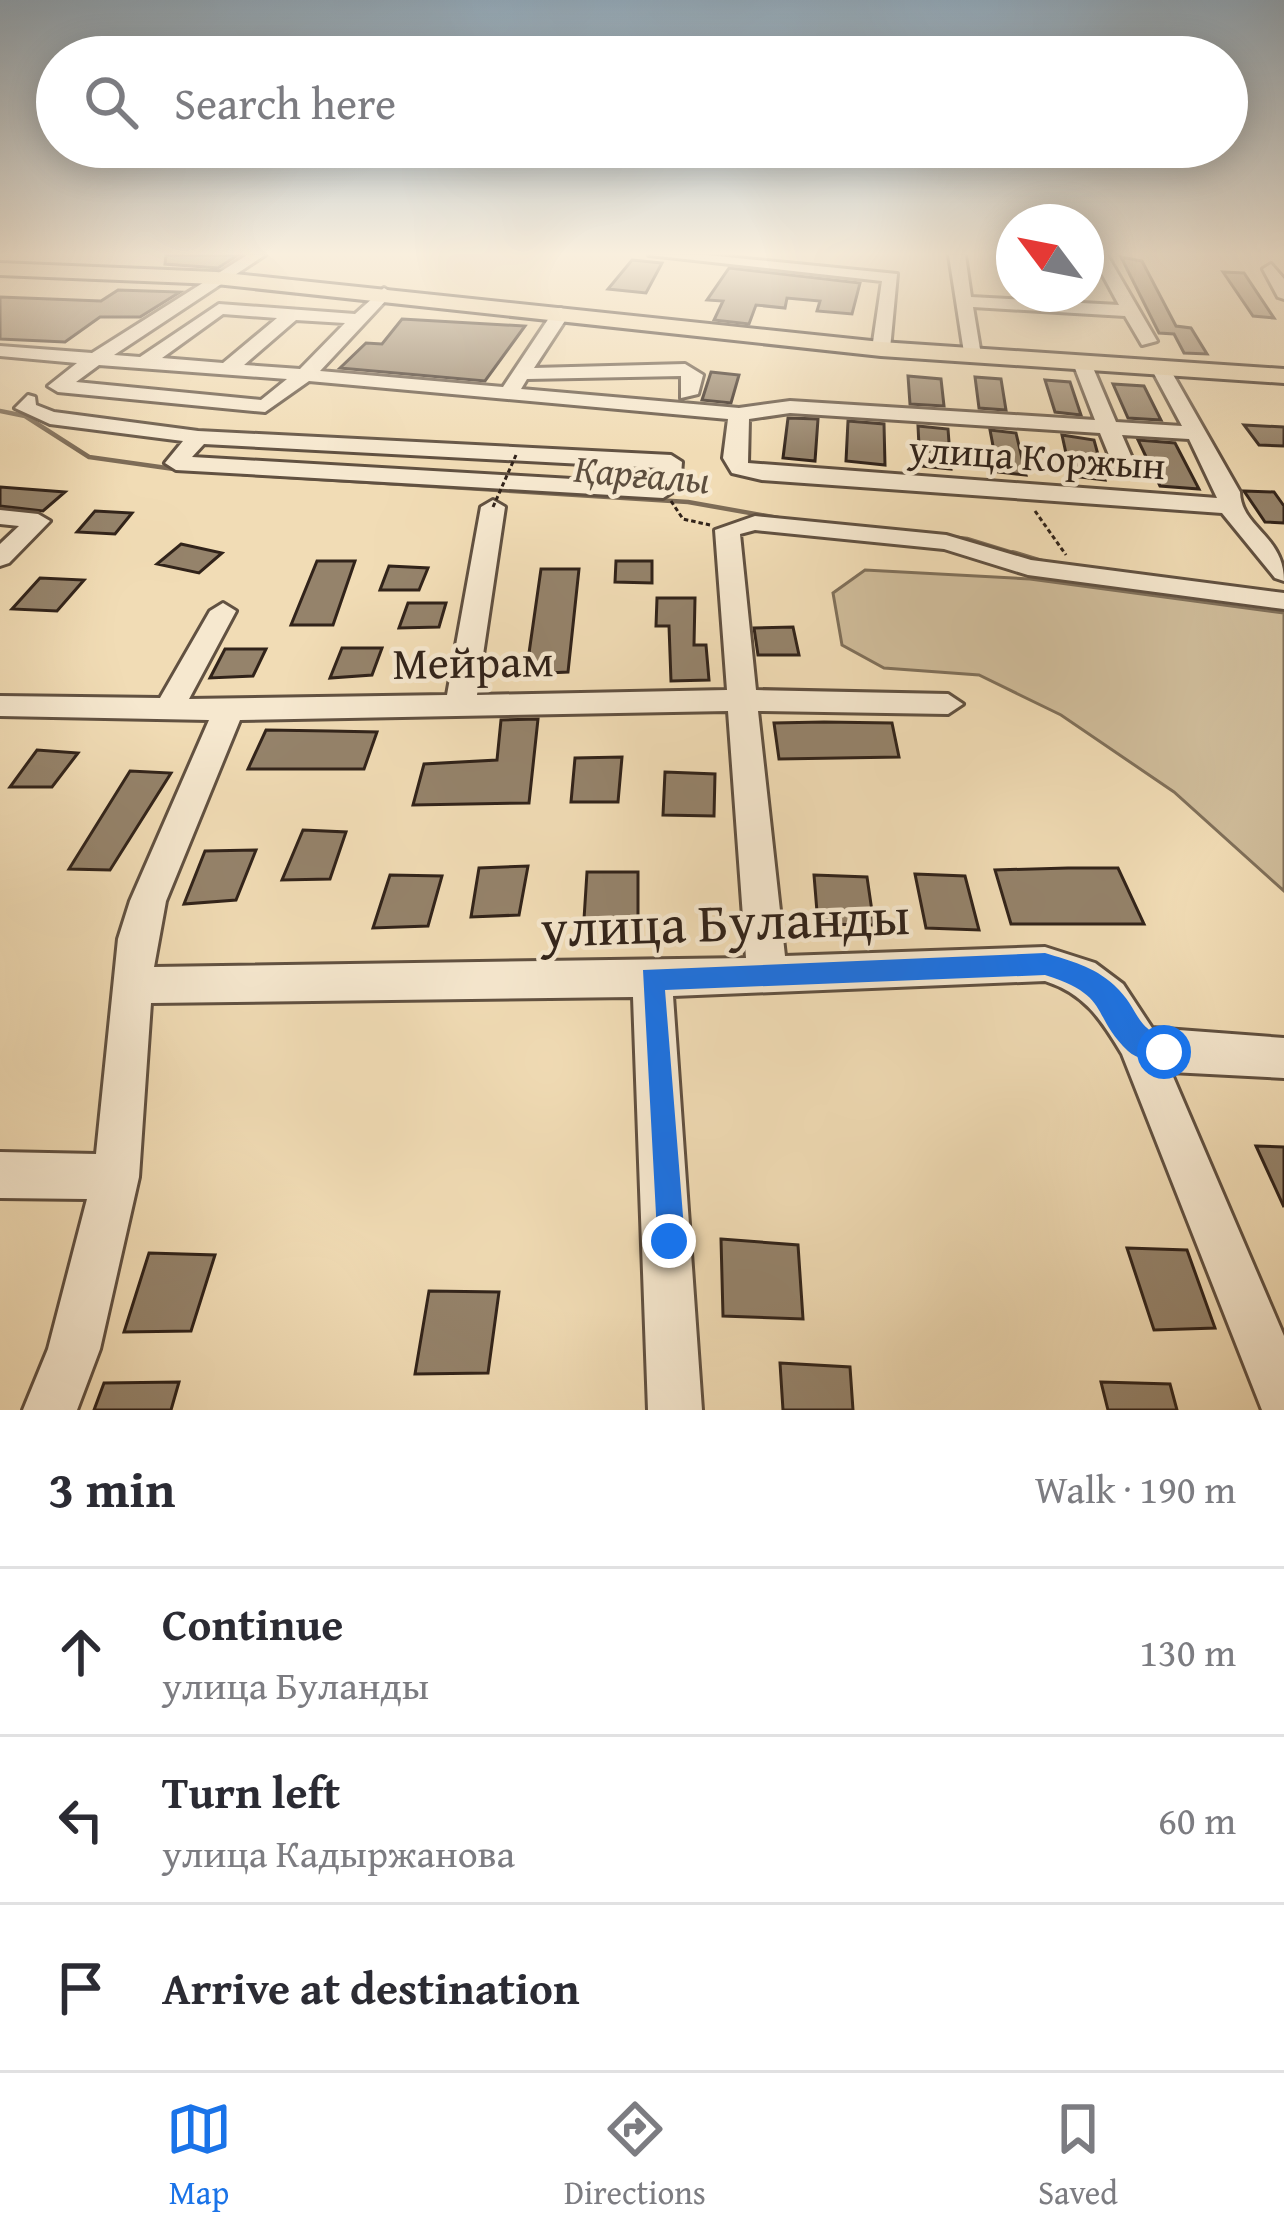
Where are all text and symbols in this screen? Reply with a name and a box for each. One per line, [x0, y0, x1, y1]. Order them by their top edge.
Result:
search box [36, 36, 1248, 168]
icon: search [78, 69, 144, 135]
text: Search here [174, 70, 396, 135]
north arrow [996, 204, 1104, 312]
street label: улица Коржын [906, 419, 1167, 493]
water label: Қарғалы [572, 439, 712, 507]
street label: Мейрам [392, 627, 554, 695]
street label: улица Буланды [538, 875, 911, 967]
route start [1137, 1025, 1191, 1079]
route end [642, 1214, 696, 1268]
text: 3 min [48, 1451, 175, 1526]
text: Walk · 190 m [1035, 1460, 1236, 1517]
text: Continue [162, 1591, 343, 1656]
icon: ahead [48, 1619, 114, 1685]
text: 130 m [1139, 1623, 1236, 1680]
text: улица Буланды [162, 1656, 429, 1713]
text: Turn left [162, 1759, 340, 1824]
icon: left [48, 1787, 114, 1853]
text: 60 m [1158, 1791, 1236, 1848]
text: улица Кадыржанова [162, 1824, 515, 1881]
icon: arrive [48, 1955, 114, 2021]
text: Arrive at destination [162, 1955, 580, 2020]
tab: Map [166, 2096, 232, 2216]
tab: Directions [564, 2096, 706, 2216]
tab: Saved [1038, 2096, 1118, 2216]

